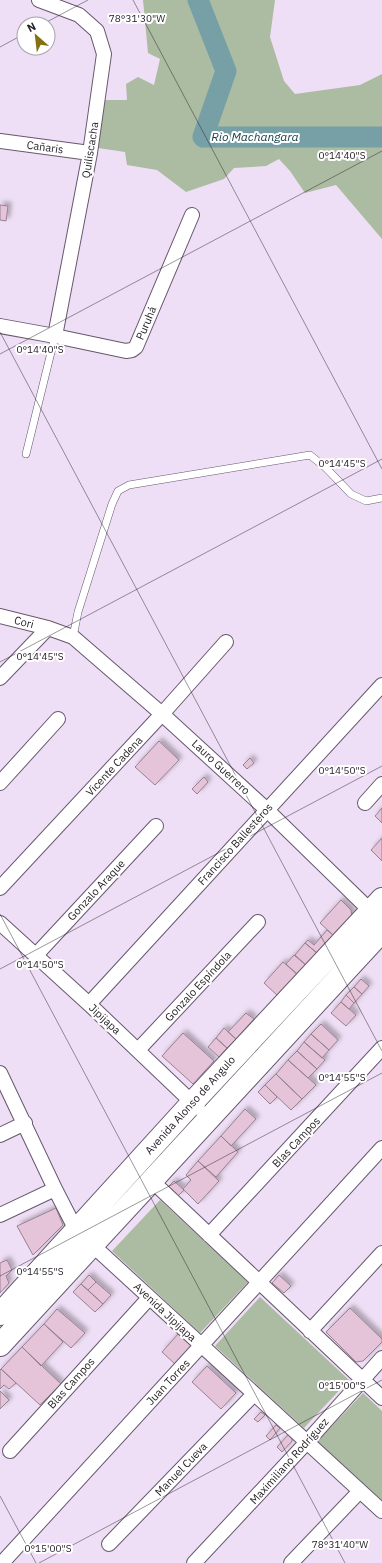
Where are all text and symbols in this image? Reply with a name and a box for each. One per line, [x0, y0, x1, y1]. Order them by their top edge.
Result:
text: 78°31'30"W [109, 12, 165, 25]
north arrow [16, 16, 56, 56]
text: N [25, 19, 38, 35]
street label: Quiliscacha [79, 121, 101, 179]
water label: Rio Machangara [211, 129, 299, 144]
street label: Cañaris [26, 137, 64, 157]
text: 0°14'40"S [318, 149, 366, 162]
street label: Puruhá [133, 304, 159, 342]
text: 0°14'40"S [16, 343, 64, 356]
text: 0°14'45"S [318, 457, 366, 470]
street label: Cori [13, 613, 35, 631]
text: 0°14'45"S [16, 650, 64, 663]
street label: Vicente Cadena [83, 733, 145, 799]
street label: Lauro Guerrero [189, 736, 253, 798]
text: 0°14'50"S [318, 764, 366, 777]
street label: Francisco Ballesteros [194, 800, 276, 888]
street label: Gonzalo Araque [64, 857, 128, 923]
street label: Gonzalo Espíndola [162, 948, 234, 1024]
text: 0°14'50"S [16, 958, 64, 971]
street label: Jipijapa [86, 1001, 124, 1037]
street label: Avenida Alonso de Angulo [142, 1053, 238, 1157]
text: 0°14'55"S [318, 1071, 366, 1084]
street label: Blas Campos [269, 1114, 323, 1170]
text: 0°14'55"S [16, 1265, 64, 1278]
street label: Avenida Jipijapa [131, 1279, 199, 1345]
street label: Blas Campos [44, 1354, 98, 1412]
street label: Juan Torres [143, 1356, 193, 1408]
text: 0°15'00"S [318, 1379, 366, 1392]
street label: Maximiliano Rodríguez [247, 1415, 331, 1507]
street label: Manuel Cueva [152, 1439, 210, 1499]
text: 78°31'40"W [312, 1538, 368, 1551]
text: 0°15'00"S [24, 1542, 72, 1555]

